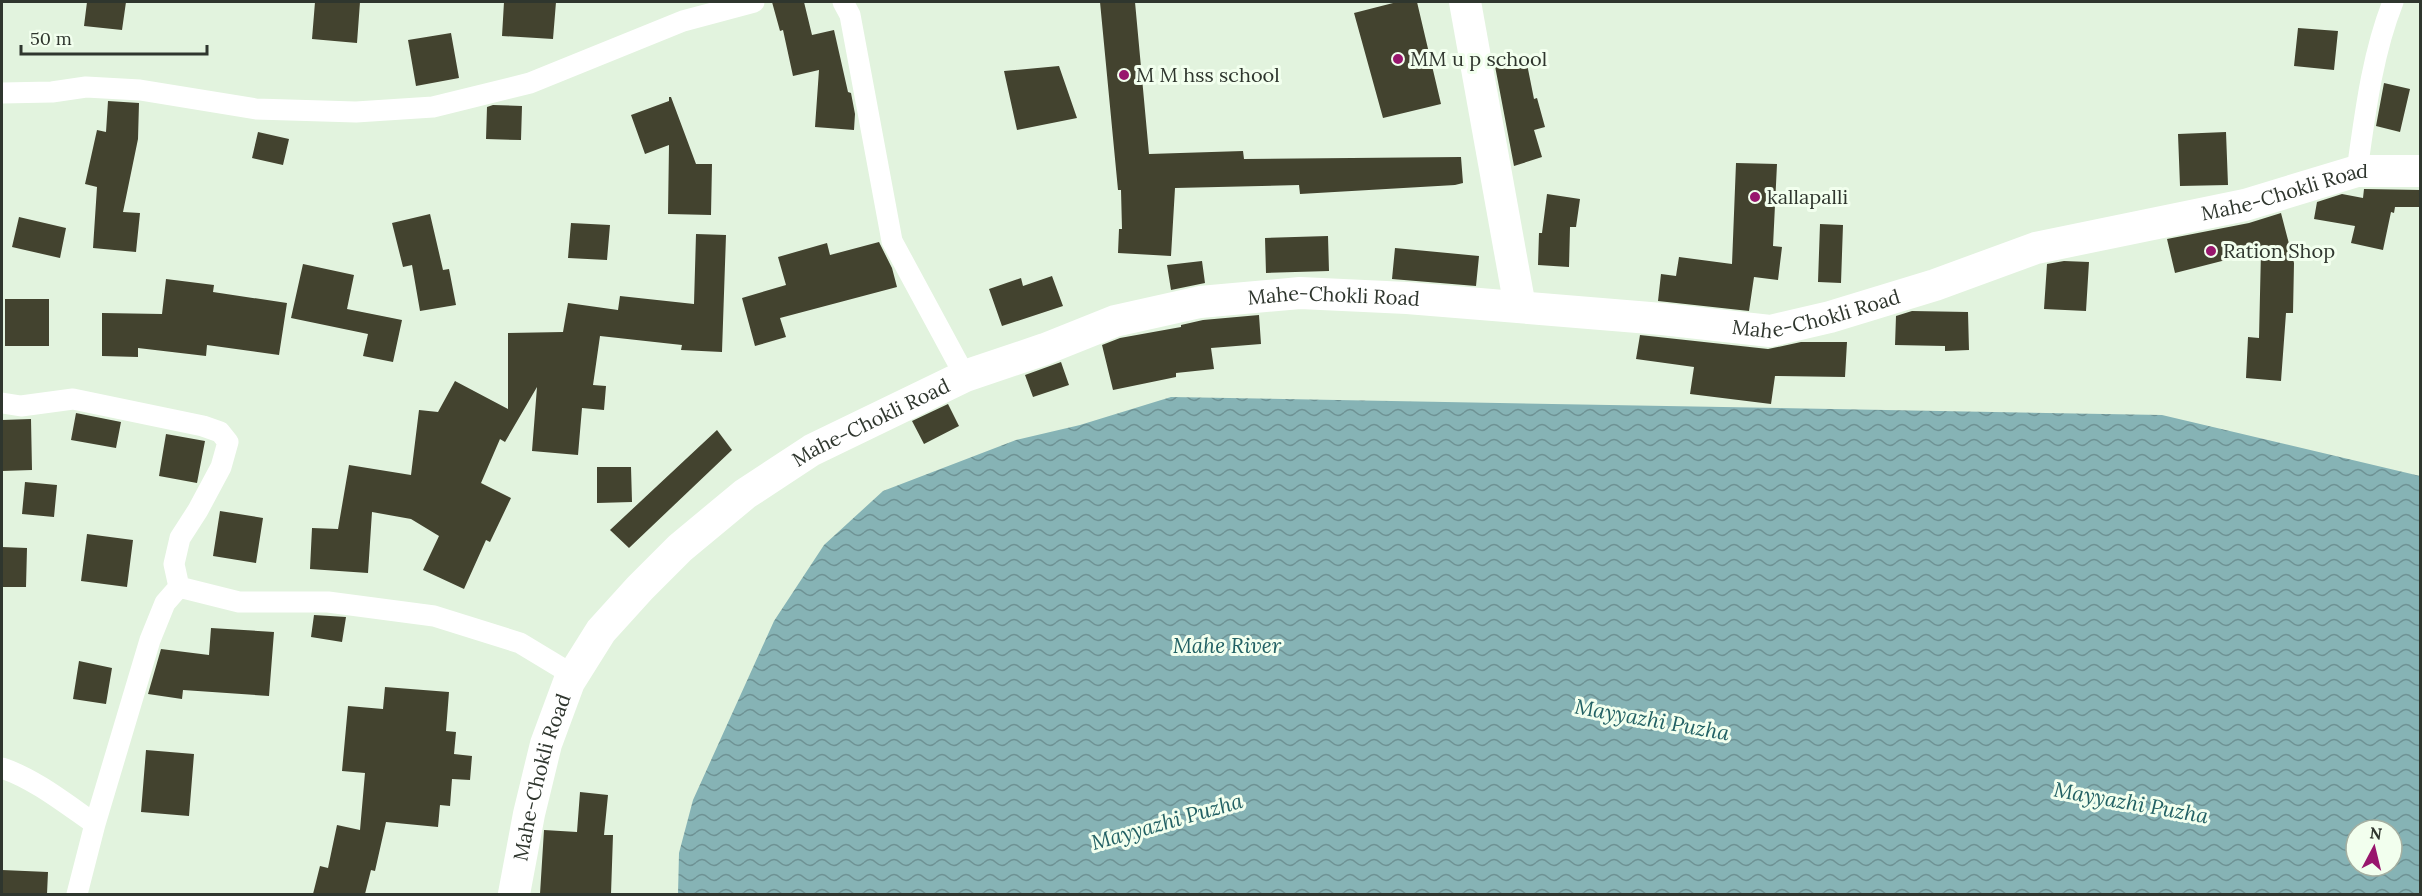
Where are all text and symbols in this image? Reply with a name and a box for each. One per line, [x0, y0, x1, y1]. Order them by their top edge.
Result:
scale bar [21, 18, 207, 56]
text: 50 m [30, 27, 72, 50]
place label: MM u p school [1410, 46, 1547, 71]
marker: MM u p school [1391, 52, 1405, 66]
place label: M M hss school [1136, 62, 1280, 87]
marker: M M hss school [1117, 68, 1131, 82]
street label: Mahe-Chokli Road [2199, 158, 2368, 226]
place label: kallapalli [1767, 184, 1848, 209]
marker: kallapalli [1748, 190, 1762, 204]
place label: Ration Shop [2223, 238, 2335, 263]
marker: Ration Shop [2204, 244, 2218, 258]
street label: Mahe-Chokli Road [1246, 280, 1421, 311]
street label: Mahe-Chokli Road [1731, 283, 1903, 343]
street label: Mahe-Chokli Road [787, 372, 953, 472]
water label: Mahe River [1173, 632, 1282, 659]
street label: Mahe-Chokli Road [507, 690, 576, 863]
water label: Mayyazhi Puzha [1573, 693, 1732, 746]
water label: Mayyazhi Puzha [2052, 776, 2211, 829]
water label: Mayyazhi Puzha [1088, 787, 1246, 856]
north arrow [2344, 818, 2404, 878]
text: N [2368, 822, 2383, 844]

